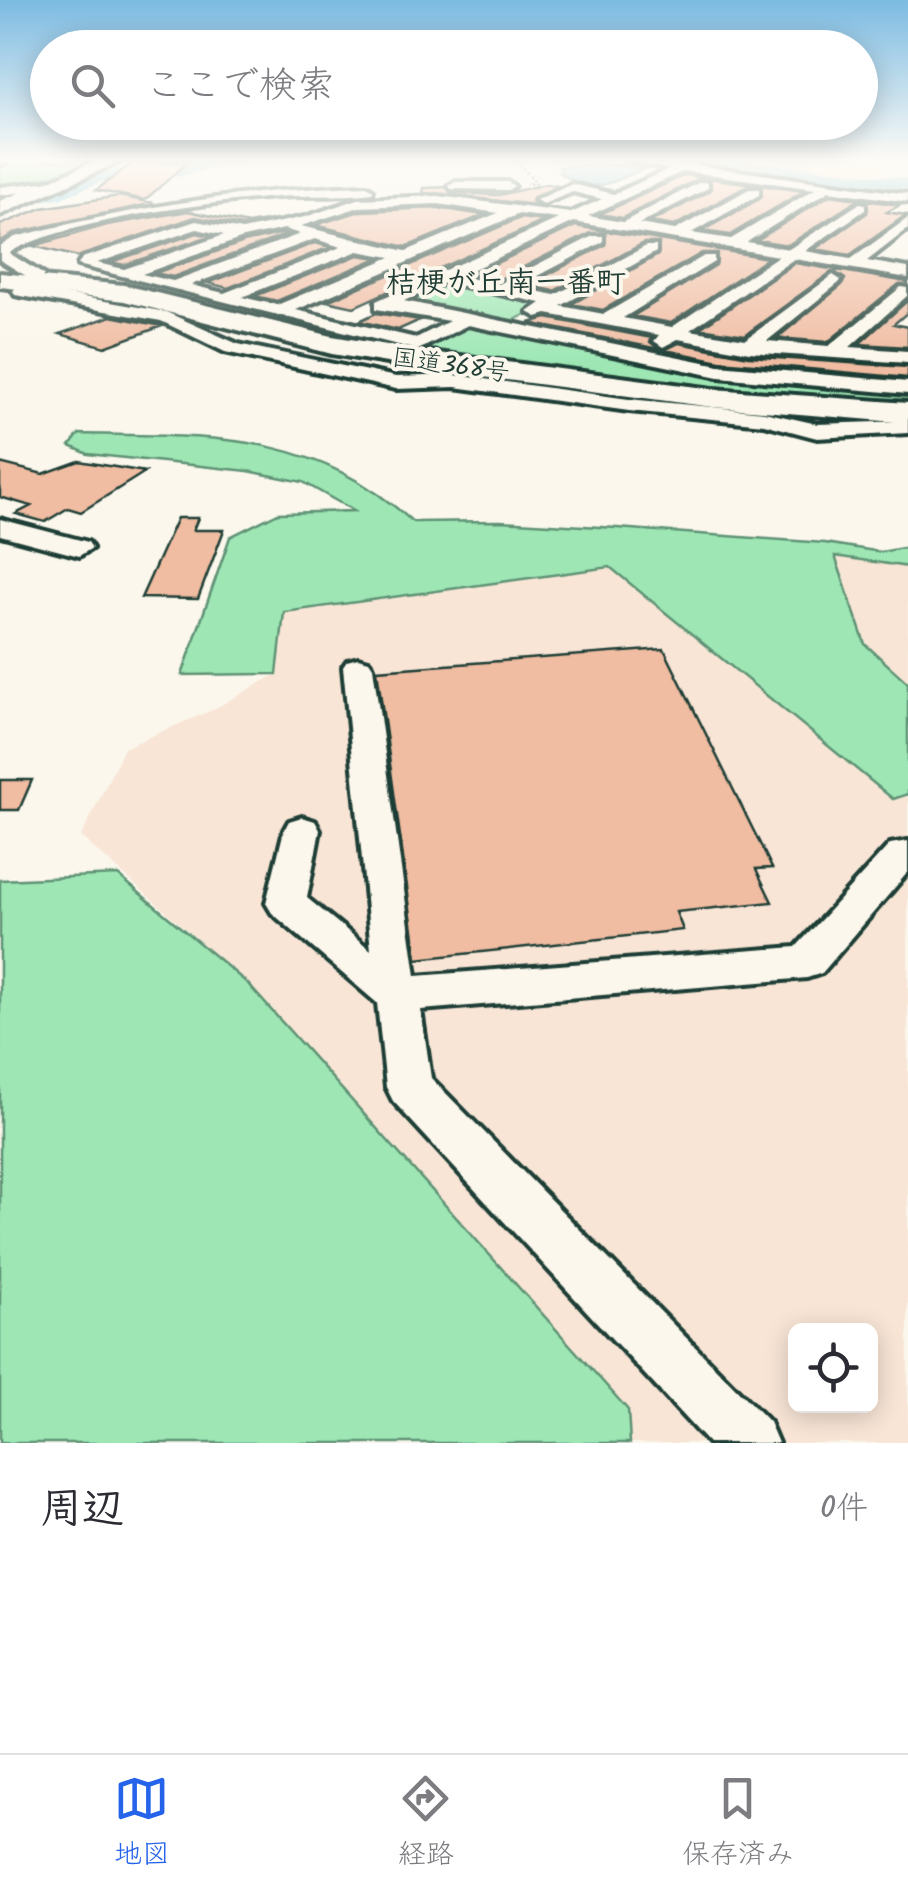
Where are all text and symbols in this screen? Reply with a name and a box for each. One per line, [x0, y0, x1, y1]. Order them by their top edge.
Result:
search box [30, 30, 878, 140]
text: ここで検索 [145, 57, 335, 117]
icon: search [65, 58, 120, 113]
district label: 桔梗が丘南一番町 [386, 260, 626, 308]
street label: 国道368号 [389, 338, 512, 394]
map controls [788, 1323, 878, 1413]
button: locate [788, 1323, 878, 1413]
text: 周辺 [40, 1477, 124, 1544]
text: 0件 [820, 1484, 868, 1535]
tab: 地図 [114, 1771, 170, 1878]
tab: 経路 [398, 1771, 454, 1878]
tab: 保存済み [682, 1771, 794, 1878]

